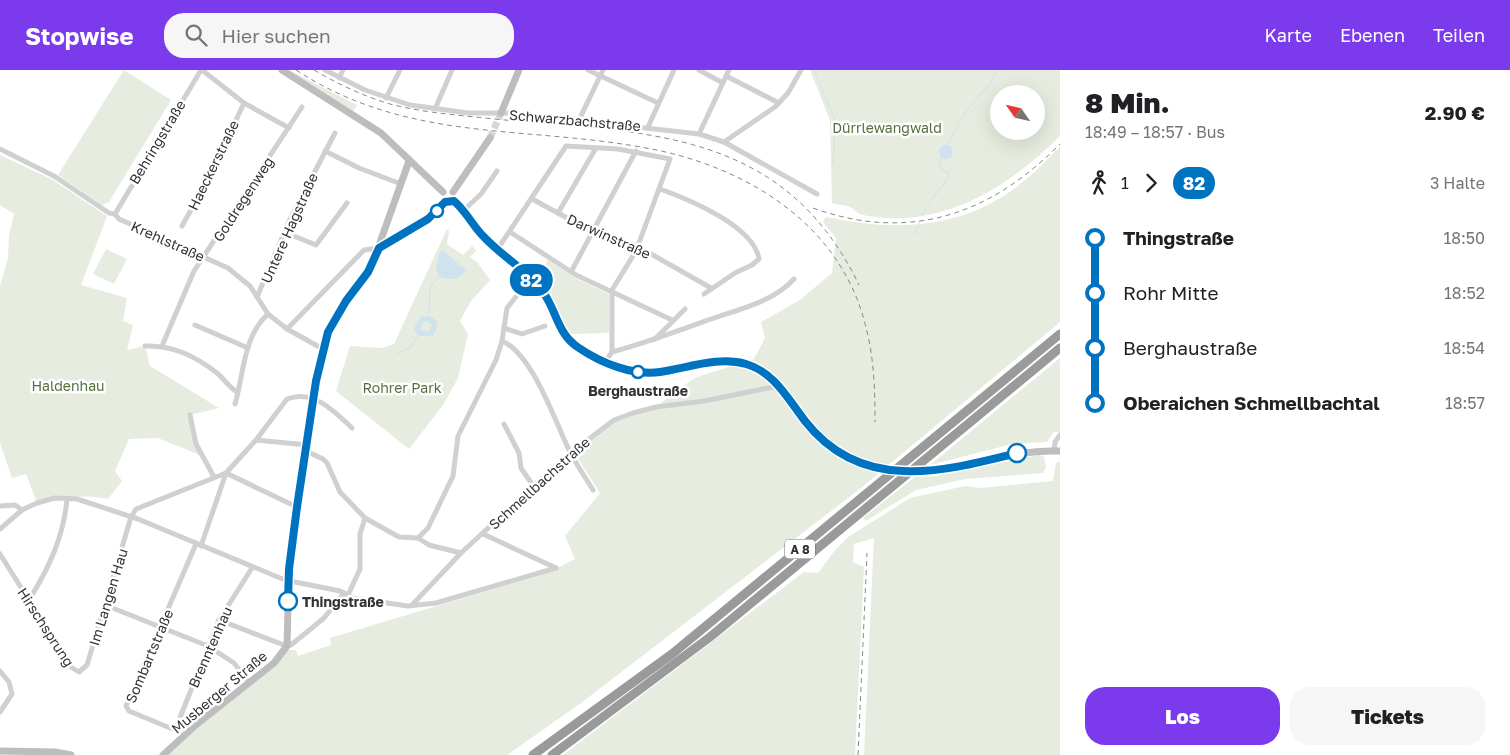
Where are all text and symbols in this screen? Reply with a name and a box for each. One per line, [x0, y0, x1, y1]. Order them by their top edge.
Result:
search box [164, 13, 514, 58]
text: Stopwise [25, 21, 134, 50]
icon: search [182, 21, 210, 49]
text: Hier suchen [222, 24, 331, 47]
text: Karte [1265, 24, 1312, 46]
text: Ebenen [1340, 24, 1405, 46]
text: Teilen [1433, 24, 1485, 46]
north arrow [990, 85, 1045, 140]
map controls [990, 85, 1045, 140]
text: 8 Min. [1085, 86, 1170, 119]
street label: Behringstraße [125, 97, 189, 187]
text: 2.90 € [1425, 101, 1485, 124]
street label: Schwarzbachstraße [508, 106, 642, 134]
street label: Haeckerstraße [184, 117, 242, 213]
park label: Dürrlewangwald [832, 119, 942, 136]
text: 18:49 – 18:57 · Bus [1085, 122, 1225, 142]
street label: Goldregenweg [209, 153, 277, 245]
icon: walk [1085, 169, 1113, 197]
icon: forward [1137, 169, 1165, 197]
street label: Untere Hagstraße [257, 170, 321, 286]
text: 82 [1183, 172, 1205, 194]
text: 1 [1121, 173, 1129, 193]
text: 3 Halte [1430, 173, 1485, 193]
unlabelled marker [430, 204, 444, 218]
street label: Darwinstraße [565, 210, 653, 262]
street label: Krehlstraße [129, 217, 207, 265]
text: Thingstraße [1123, 226, 1234, 249]
text: 18:50 [1443, 228, 1485, 248]
line badge: 82 [508, 264, 554, 296]
text: 82 [520, 269, 542, 291]
text: Rohr Mitte [1123, 281, 1218, 304]
text: 18:52 [1444, 283, 1485, 303]
text: Berghaustraße [1123, 336, 1257, 359]
text: 18:54 [1444, 338, 1485, 358]
marker: Berghaustraße [631, 365, 645, 379]
park label: Haldenhau [31, 377, 105, 394]
park label: Rohrer Park [362, 379, 442, 396]
place label: Berghaustraße [588, 382, 688, 399]
text: Oberaichen Schmellbachtal [1123, 391, 1380, 414]
text: 18:57 [1445, 393, 1485, 413]
street label: Schmellbachstraße [485, 433, 593, 533]
unlabelled marker [1007, 443, 1027, 463]
road number: A 8 [785, 539, 815, 558]
street label: Im Langen Hau [85, 546, 131, 648]
street label: Hirschsprung [14, 584, 78, 670]
marker: Thingstraße [278, 591, 298, 611]
place label: Thingstraße [302, 593, 384, 610]
street label: Brenntenhau [184, 604, 236, 690]
street label: Sombartstraße [122, 607, 176, 705]
street label: Musberger Straße [168, 647, 270, 737]
button: Los [1085, 687, 1280, 745]
button: Tickets [1290, 687, 1485, 745]

